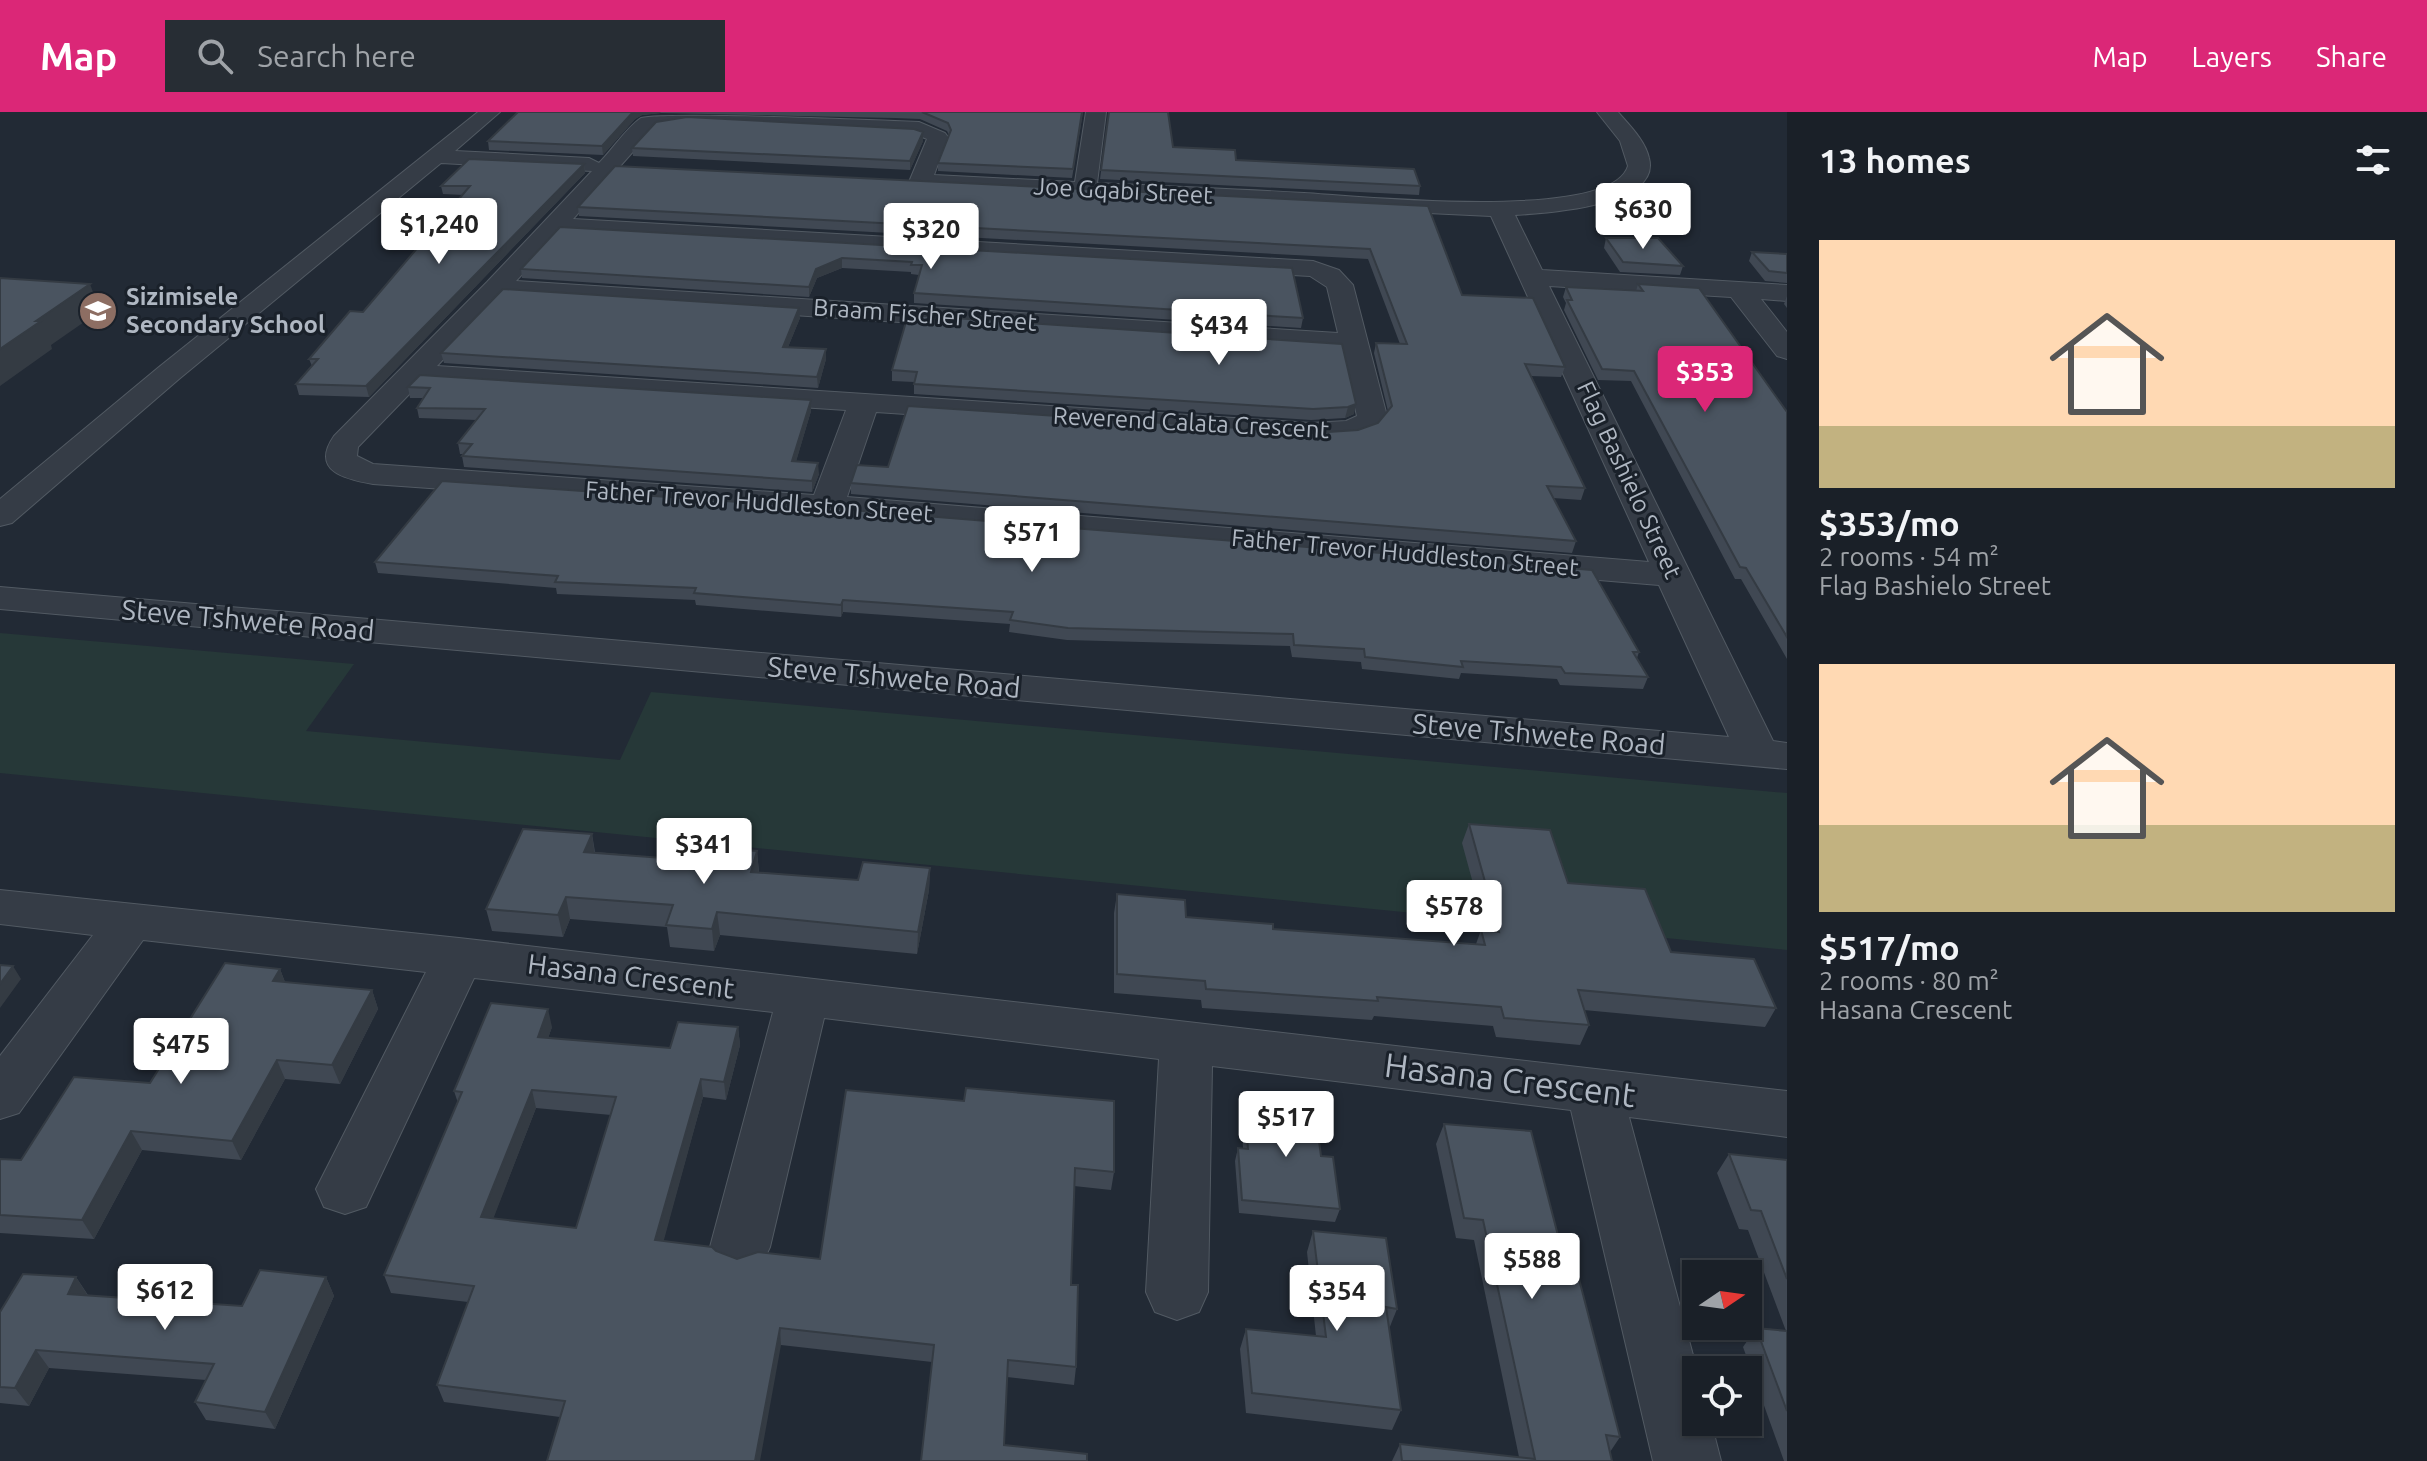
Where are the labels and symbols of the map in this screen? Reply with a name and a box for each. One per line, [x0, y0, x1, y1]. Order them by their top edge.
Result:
street label: Joe Gqabi Street [1033, 172, 1214, 209]
pin: $630 [1596, 183, 1690, 251]
pin: $1,240 [374, 198, 504, 266]
pin: $320 [884, 203, 978, 271]
place label: Sizimisele Secondary School [126, 283, 325, 338]
school or university icon: Sizimisele Secondary School [77, 290, 119, 332]
street label: Braam Fischer Street [812, 293, 1038, 336]
pin: $434 [1172, 299, 1266, 367]
pin: $353 [1658, 346, 1752, 414]
street label: Flag Bashielo Street [1572, 377, 1687, 583]
street label: Reverend Calata Crescent [1052, 402, 1330, 443]
street label: Father Trevor Huddleston Street [584, 476, 934, 527]
pin: $571 [985, 506, 1079, 574]
street label: Father Trevor Huddleston Street [1230, 524, 1580, 581]
street label: Steve Tshwete Road [120, 593, 376, 646]
street label: Steve Tshwete Road [766, 650, 1022, 703]
street label: Steve Tshwete Road [1411, 707, 1667, 760]
pin: $341 [657, 818, 751, 886]
pin: $578 [1407, 880, 1501, 948]
street label: Hasana Crescent [526, 947, 736, 1004]
pin: $475 [134, 1018, 228, 1086]
street label: Hasana Crescent [1382, 1045, 1638, 1113]
pin: $517 [1239, 1091, 1333, 1159]
pin: $588 [1485, 1233, 1579, 1301]
north arrow [1682, 1260, 1762, 1340]
pin: $612 [118, 1264, 212, 1332]
pin: $354 [1290, 1265, 1384, 1333]

